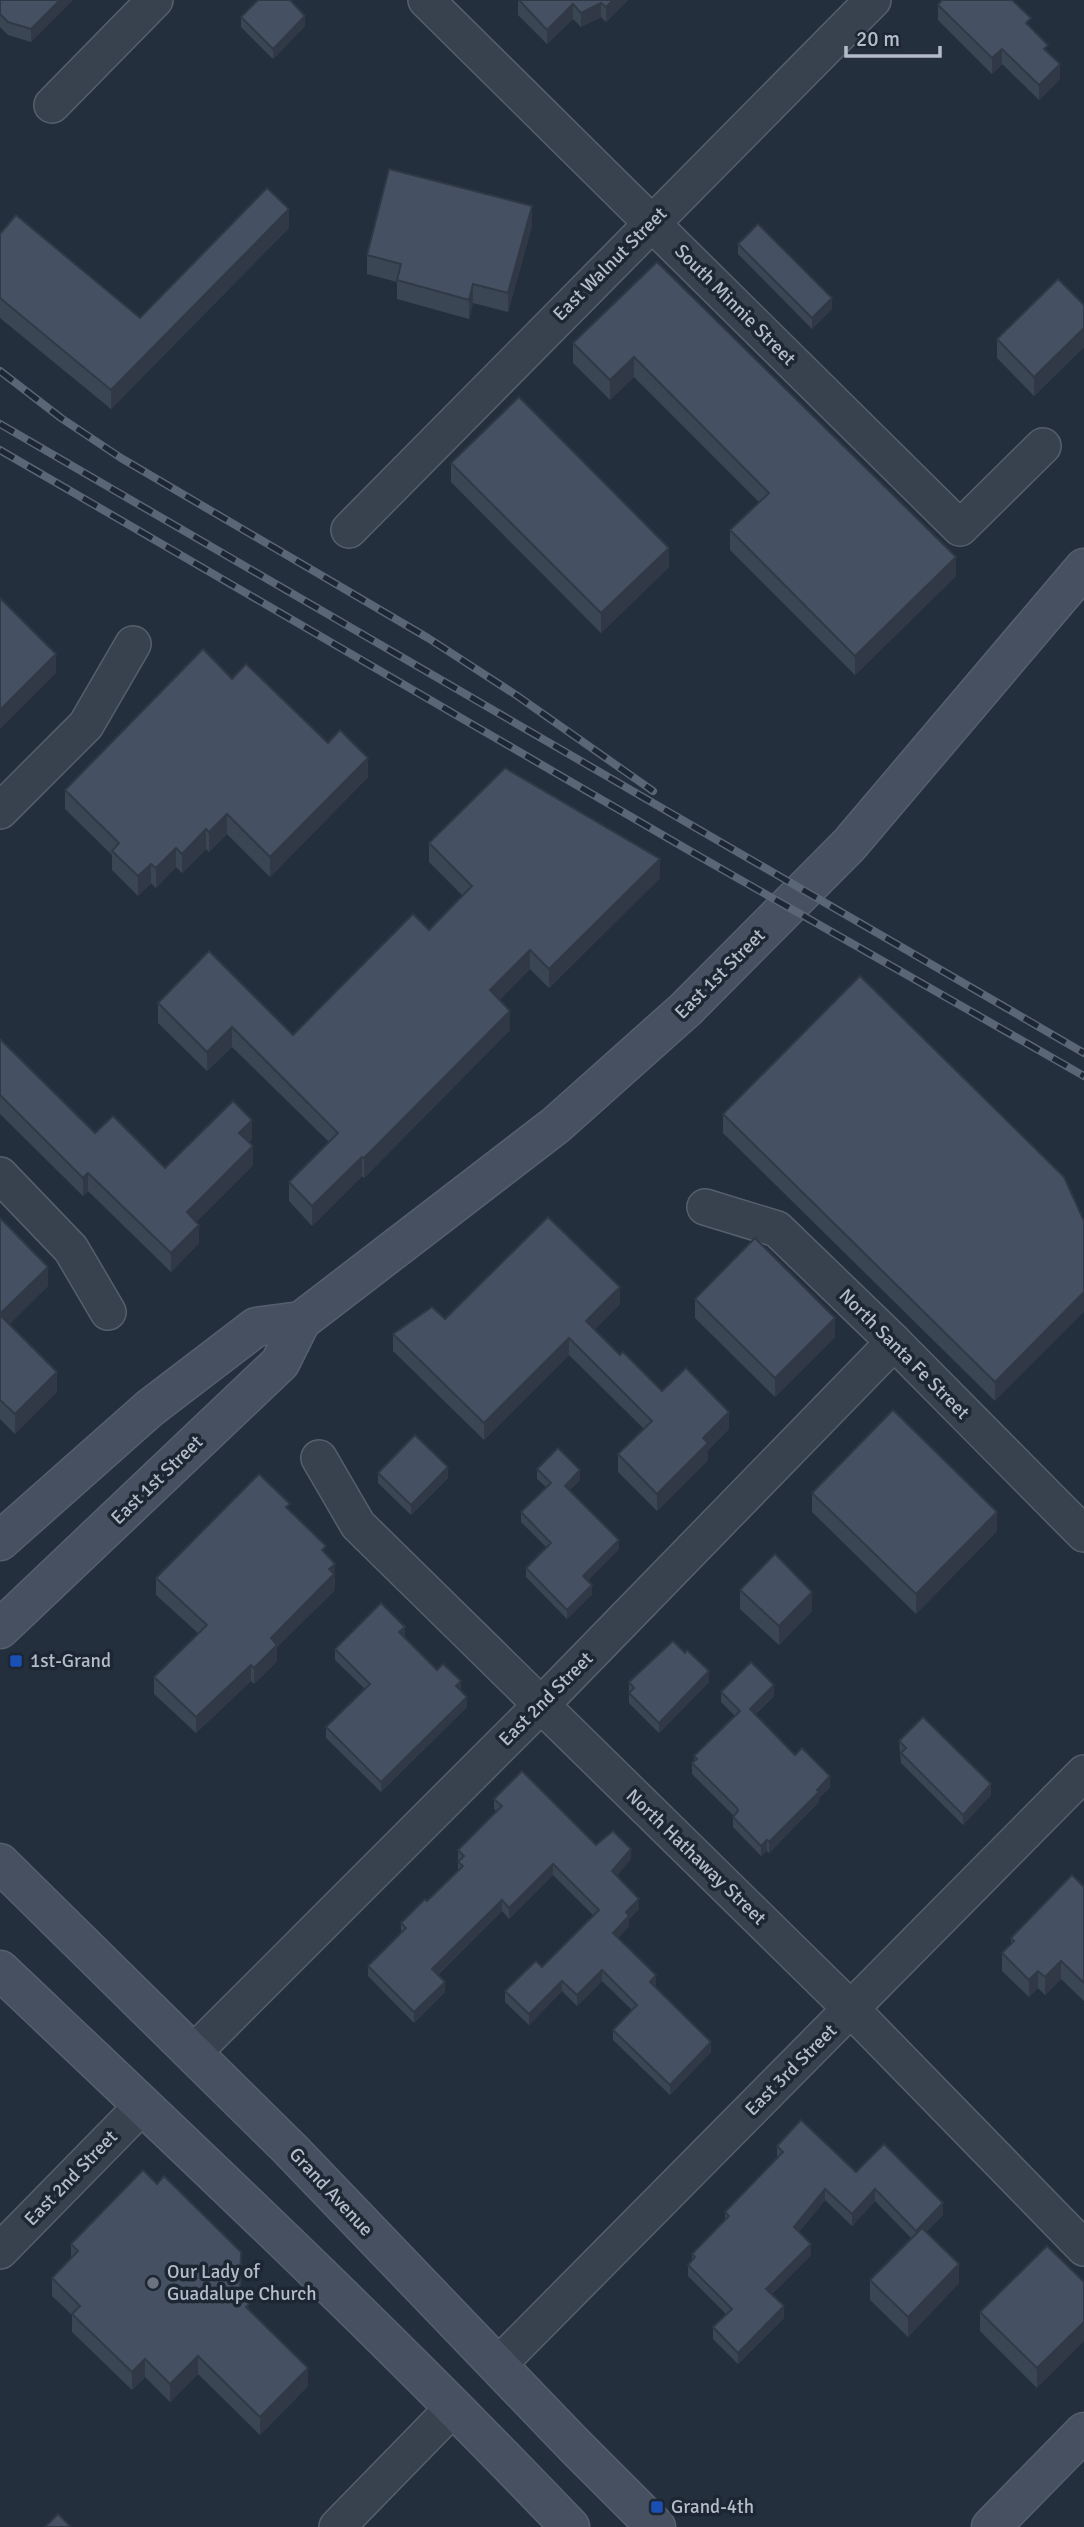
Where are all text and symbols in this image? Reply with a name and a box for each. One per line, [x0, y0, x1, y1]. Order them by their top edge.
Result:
scale bar [846, 14, 940, 58]
text: 20 m [856, 26, 900, 52]
street label: East Walnut Street [548, 202, 672, 326]
street label: South Minnie Street [669, 239, 801, 371]
street label: East 1st Street [670, 923, 771, 1024]
street label: North Santa Fe Street [834, 1284, 975, 1425]
street label: East 1st Street [106, 1430, 208, 1530]
street label: East 2nd Street [494, 1647, 598, 1751]
place label: 1st-Grand [30, 1649, 111, 1673]
marker: 1st-Grand [8, 1653, 24, 1669]
street label: North Hathaway Street [621, 1784, 771, 1930]
street label: East 3rd Street [740, 2019, 842, 2121]
street label: East 2nd Street [19, 2125, 123, 2231]
street label: Grand Avenue [284, 2143, 378, 2241]
place label: Our Lady of Guadalupe Church [167, 2260, 317, 2306]
marker: Our Lady of Guadalupe Church [145, 2275, 161, 2291]
place label: Grand-4th [671, 2495, 754, 2519]
marker: Grand-4th [649, 2499, 665, 2515]

